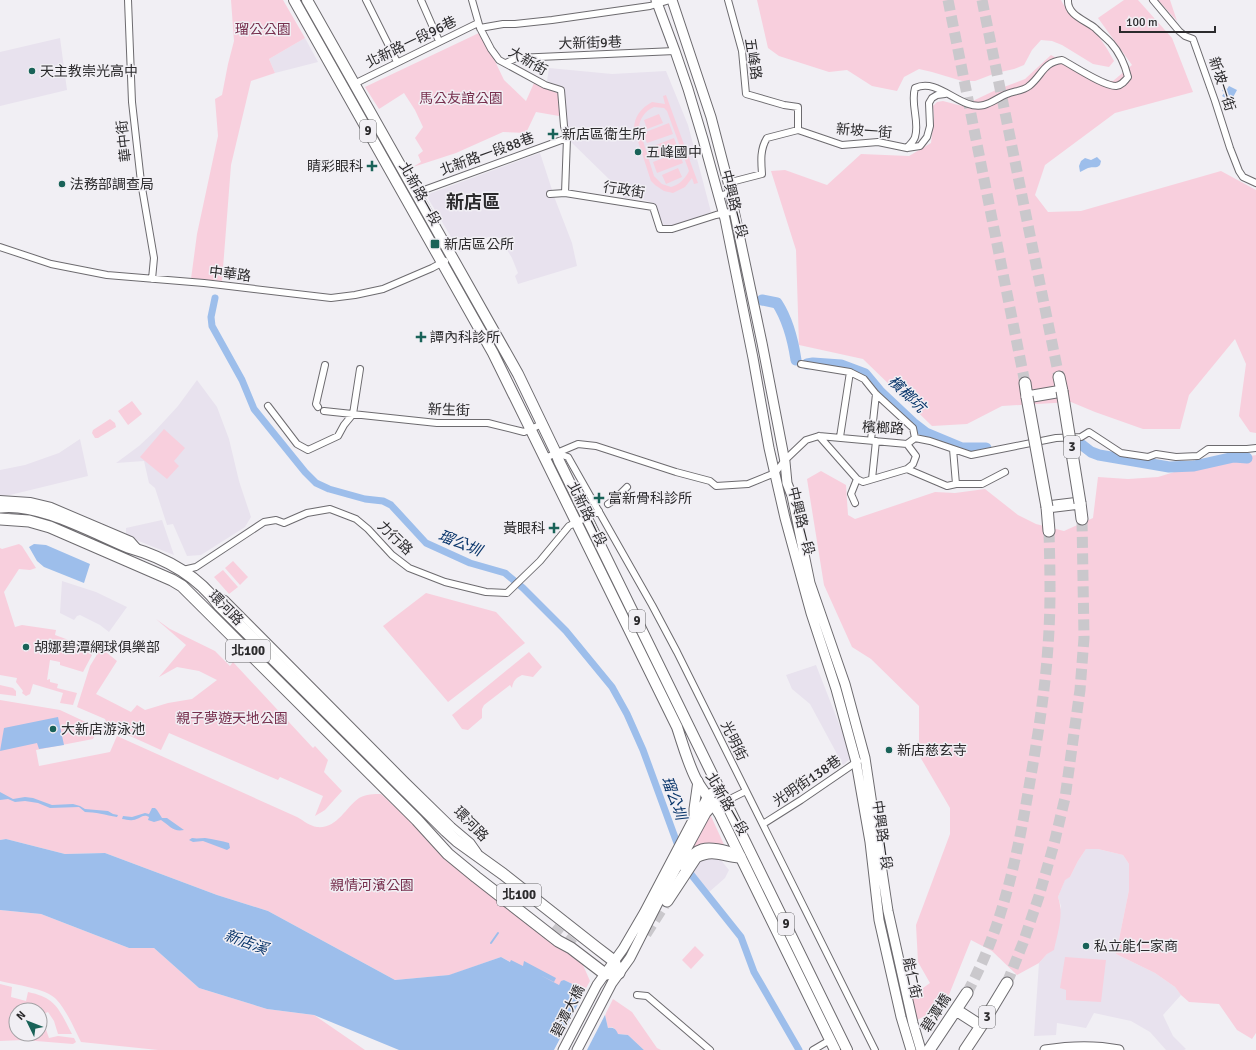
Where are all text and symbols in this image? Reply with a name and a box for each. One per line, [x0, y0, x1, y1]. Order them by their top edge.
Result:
scale bar [1120, 8, 1215, 34]
street label: 北新路一段96巷 [363, 13, 459, 71]
text: 100 m [1126, 15, 1158, 30]
park label: 瑠公公園 [235, 21, 291, 38]
street label: 大新街9巷 [558, 33, 622, 53]
street label: 五峰路 [741, 37, 765, 81]
street label: 大新街 [506, 43, 550, 79]
street label: 新坡一街 [1205, 55, 1239, 113]
place label: 天主教崇光高中 [40, 63, 138, 80]
marker: 天主教崇光高中 [27, 66, 37, 76]
park label: 馬公友誼公園 [419, 90, 503, 107]
street label: 華中街 [113, 119, 135, 163]
road number: 9 [360, 120, 376, 142]
street label: 新坡一街 [835, 121, 893, 141]
place label: 新店區衛生所 [562, 126, 646, 143]
marker: 新店區衛生所 [547, 128, 559, 140]
street label: 北新路一段88巷 [438, 129, 536, 179]
place label: 五峰國中 [646, 144, 702, 161]
marker: 五峰國中 [633, 147, 643, 157]
place label: 睛彩眼科 [307, 158, 363, 175]
street label: 北新路一段 [396, 159, 444, 229]
marker: 睛彩眼科 [366, 160, 378, 172]
street label: 中興路一段 [717, 168, 751, 240]
place label: 法務部調查局 [70, 176, 154, 193]
street label: 行政街 [602, 178, 646, 202]
marker: 法務部調查局 [57, 179, 67, 189]
district label: 新店區 [446, 191, 500, 213]
place label: 新店區公所 [444, 236, 514, 253]
marker: 新店區公所 [429, 238, 441, 250]
street label: 中華路 [208, 263, 252, 285]
place label: 譚內科診所 [430, 329, 500, 346]
marker: 譚內科診所 [415, 331, 427, 343]
water label: 檳榔坑 [885, 372, 931, 417]
street label: 新生街 [428, 401, 470, 419]
street label: 檳榔路 [862, 418, 904, 438]
road number: 3 [1064, 436, 1080, 458]
street label: 北新路一段 [564, 479, 610, 549]
street label: 中興路一段 [784, 485, 818, 557]
place label: 富新骨科診所 [608, 490, 692, 507]
marker: 富新骨科診所 [593, 492, 605, 504]
street label: 力行路 [374, 517, 416, 559]
place label: 黃眼科 [503, 520, 545, 537]
marker: 黃眼科 [548, 522, 560, 534]
water label: 瑠公圳 [436, 526, 486, 561]
street label: 環河路 [205, 587, 247, 629]
road number: 9 [629, 610, 645, 632]
place label: 胡娜碧潭網球俱樂部 [34, 639, 160, 656]
road number: 北100 [226, 640, 270, 662]
marker: 胡娜碧潭網球俱樂部 [21, 642, 31, 652]
park label: 親子夢遊天地公園 [176, 710, 288, 727]
street label: 光明街 [717, 718, 751, 764]
place label: 大新店游泳池 [61, 721, 145, 738]
marker: 大新店游泳池 [48, 724, 58, 734]
place label: 新店慈玄寺 [897, 742, 967, 759]
marker: 新店慈玄寺 [884, 745, 894, 755]
street label: 光明街138巷 [770, 752, 844, 810]
street label: 北新路一段 [702, 769, 752, 839]
water label: 瑠公圳 [658, 774, 691, 824]
street label: 中興路一段 [869, 799, 895, 871]
street label: 環河路 [450, 803, 492, 845]
park label: 親情河濱公園 [330, 877, 414, 894]
road number: 北100 [497, 884, 541, 906]
road number: 9 [778, 913, 794, 935]
water label: 新店溪 [222, 926, 272, 959]
place label: 私立能仁家商 [1094, 938, 1178, 955]
marker: 私立能仁家商 [1081, 941, 1091, 951]
street label: 能仁街 [899, 956, 925, 1000]
street label: 碧潭大橋 [548, 982, 588, 1040]
street label: 碧潭橋 [917, 991, 955, 1035]
north arrow [8, 1002, 48, 1042]
road number: 3 [979, 1006, 995, 1028]
text: N [14, 1008, 28, 1023]

